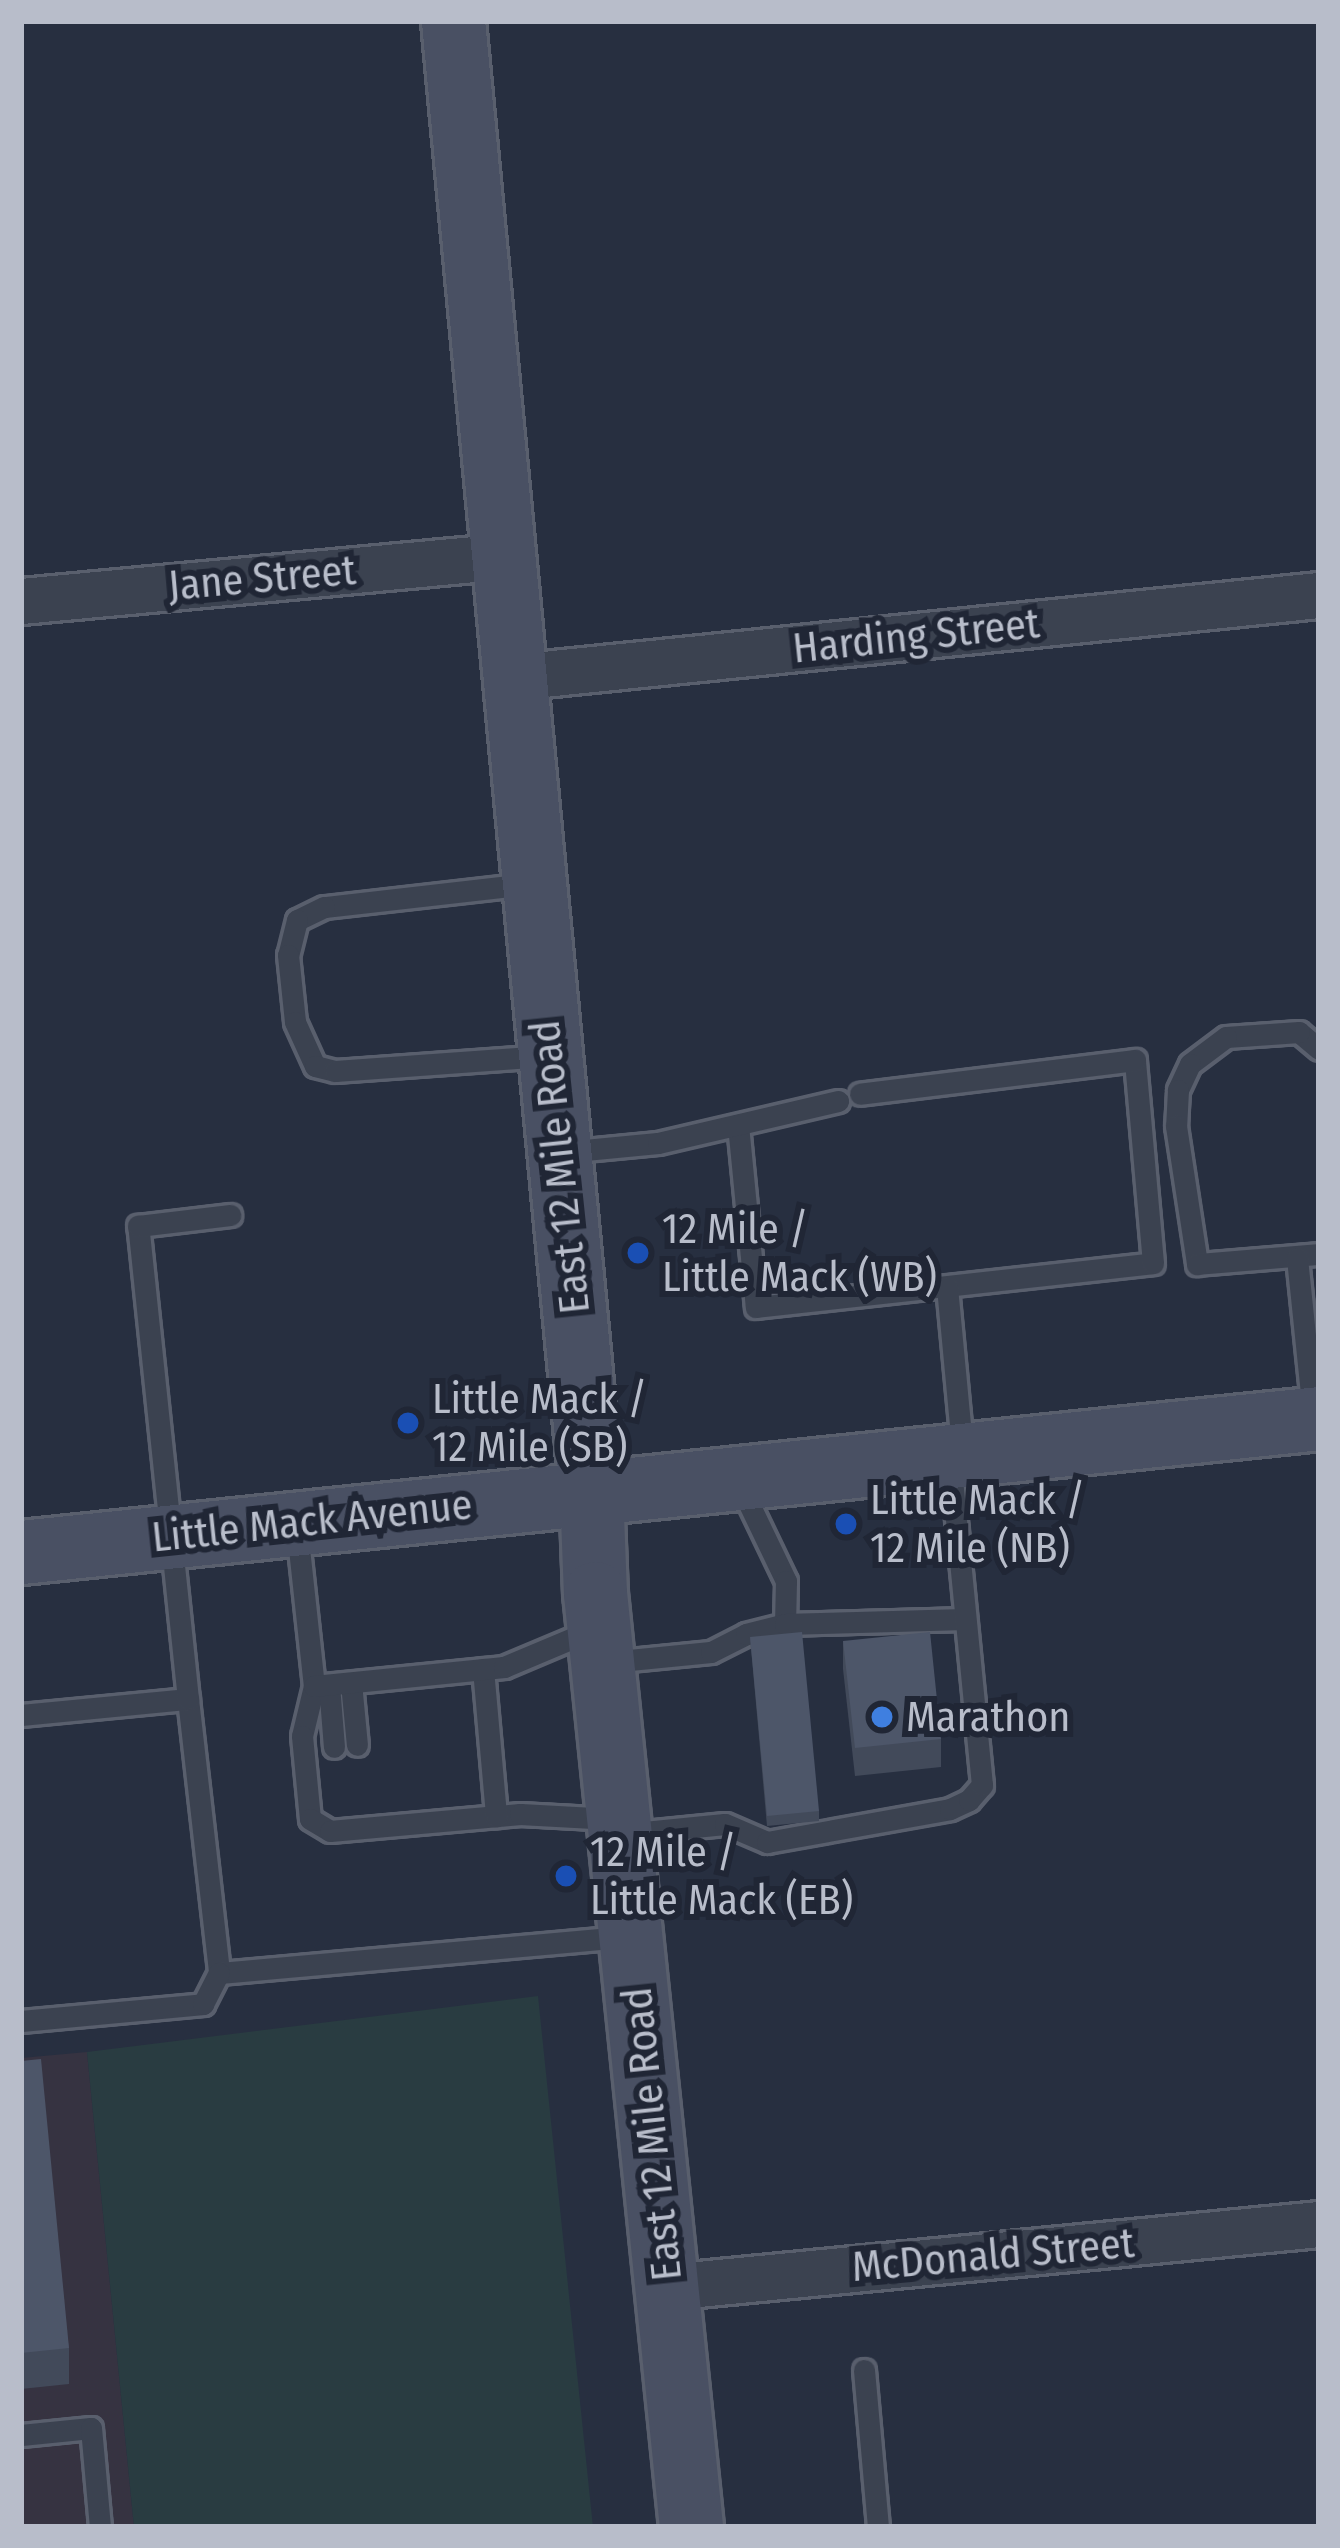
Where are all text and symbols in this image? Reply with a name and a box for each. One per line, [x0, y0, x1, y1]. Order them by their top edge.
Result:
street label: Jane Street [166, 545, 358, 611]
street label: Harding Street [790, 598, 1042, 674]
street label: East 12 Mile Road [520, 1018, 600, 1316]
place label: 12 Mile / Little Mack (WB) [662, 1204, 937, 1302]
marker: 12 Mile / Little Mack (WB) [625, 1240, 651, 1266]
place label: Little Mack / 12 Mile (SB) [432, 1374, 647, 1472]
marker: Little Mack / 12 Mile (SB) [395, 1410, 421, 1436]
place label: Little Mack / 12 Mile (NB) [870, 1475, 1085, 1574]
street label: Little Mack Avenue [149, 1479, 475, 1563]
marker: Little Mack / 12 Mile (NB) [833, 1511, 859, 1537]
place label: Marathon [906, 1692, 1070, 1742]
marker: Marathon [869, 1704, 895, 1730]
place label: 12 Mile / Little Mack (EB) [590, 1827, 853, 1926]
marker: 12 Mile / Little Mack (EB) [553, 1863, 579, 1889]
street label: East 12 Mile Road [612, 1985, 692, 2283]
street label: McDonald Street [850, 2218, 1136, 2292]

